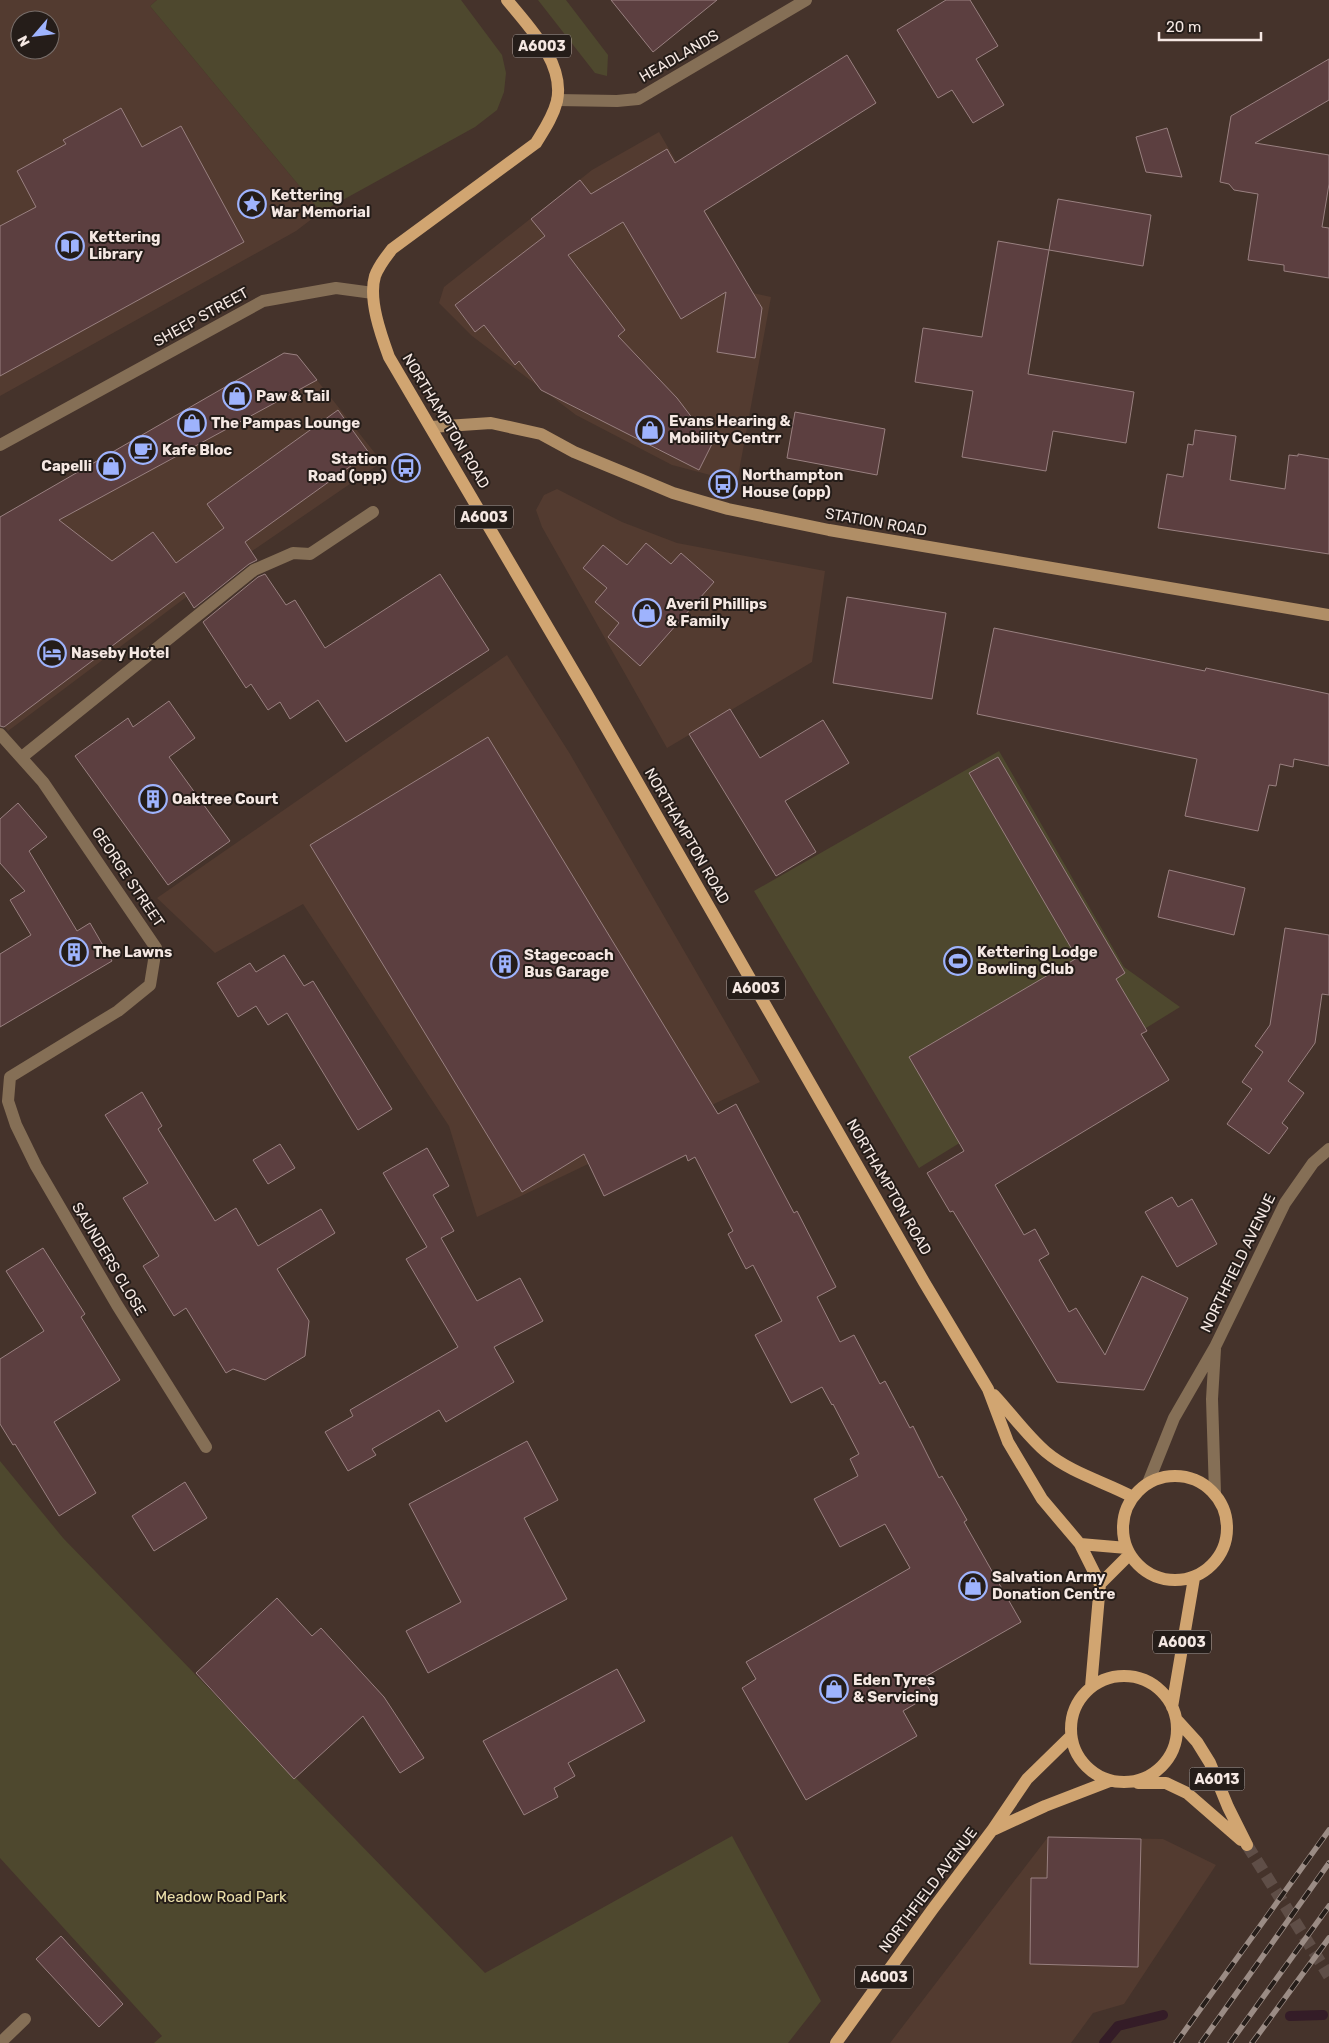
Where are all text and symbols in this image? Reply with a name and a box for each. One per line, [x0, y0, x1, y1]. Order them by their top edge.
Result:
north arrow [10, 10, 60, 60]
scale bar [1159, 10, 1262, 42]
text: 20 m [1166, 18, 1201, 36]
street label: HEADLANDS [636, 26, 722, 86]
text: N [14, 32, 34, 49]
road number: A6003 [513, 34, 571, 58]
place label: Kettering War Memorial [271, 186, 370, 221]
place icon: Kettering War Memorial [237, 189, 267, 219]
place label: Kettering Library [89, 228, 161, 263]
library icon: Kettering Library [55, 231, 85, 261]
street label: SHEEP STREET [150, 283, 252, 351]
street label: NORTHAMPTON ROAD [399, 350, 493, 492]
shop icon: Paw & Tail [222, 381, 252, 411]
place label: Paw & Tail [256, 387, 330, 405]
shop icon: The Pampas Lounge [177, 408, 207, 438]
place label: Evans Hearing & Mobility Centrr [669, 412, 791, 447]
place label: The Pampas Lounge [211, 414, 360, 432]
shop icon: Evans Hearing & Mobility Centrr [635, 415, 665, 445]
cafe icon: Kafe Bloc [128, 435, 158, 465]
place label: Kafe Bloc [162, 441, 232, 459]
place label: Station Road (opp) [308, 450, 387, 485]
shop icon: Capelli [96, 451, 126, 481]
bus stop icon: Station Road (opp) [391, 453, 421, 483]
place label: Capelli [41, 457, 92, 475]
place label: Northampton House (opp) [742, 466, 843, 501]
bus stop icon: Northampton House (opp) [708, 469, 738, 499]
street label: STATION ROAD [824, 504, 928, 540]
road number: A6003 [455, 506, 513, 528]
place label: Averil Phillips & Family [666, 595, 767, 630]
shop icon: Averil Phillips & Family [632, 598, 662, 628]
hotel icon: Naseby Hotel [37, 638, 67, 668]
place label: Naseby Hotel [71, 644, 169, 662]
street label: NORTHAMPTON ROAD [641, 765, 733, 907]
building icon: Oaktree Court [138, 784, 168, 814]
place label: Oaktree Court [172, 790, 278, 808]
street label: GEORGE STREET [88, 824, 168, 931]
building icon: The Lawns [59, 937, 89, 967]
place label: The Lawns [93, 943, 172, 961]
place label: Kettering Lodge Bowling Club [977, 943, 1098, 978]
place label: Stagecoach Bus Garage [524, 946, 614, 981]
sports icon: Kettering Lodge Bowling Club [943, 946, 973, 976]
building icon: Stagecoach Bus Garage [490, 949, 520, 979]
road number: A6003 [727, 976, 785, 1000]
street label: NORTHAMPTON ROAD [843, 1116, 935, 1258]
street label: NORTHFIELD AVENUE [1197, 1191, 1279, 1335]
street label: SAUNDERS CLOSE [68, 1199, 150, 1319]
place label: Salvation Army Donation Centre [992, 1568, 1115, 1603]
shop icon: Salvation Army Donation Centre [958, 1571, 988, 1601]
road number: A6003 [1153, 1630, 1211, 1654]
place label: Eden Tyres & Servicing [853, 1671, 939, 1706]
shop icon: Eden Tyres & Servicing [819, 1674, 849, 1704]
road number: A6013 [1190, 1768, 1244, 1790]
street label: NORTHFIELD AVENUE [875, 1824, 981, 1956]
park label: Meadow Road Park [155, 1888, 287, 1906]
road number: A6003 [855, 1965, 913, 1988]

